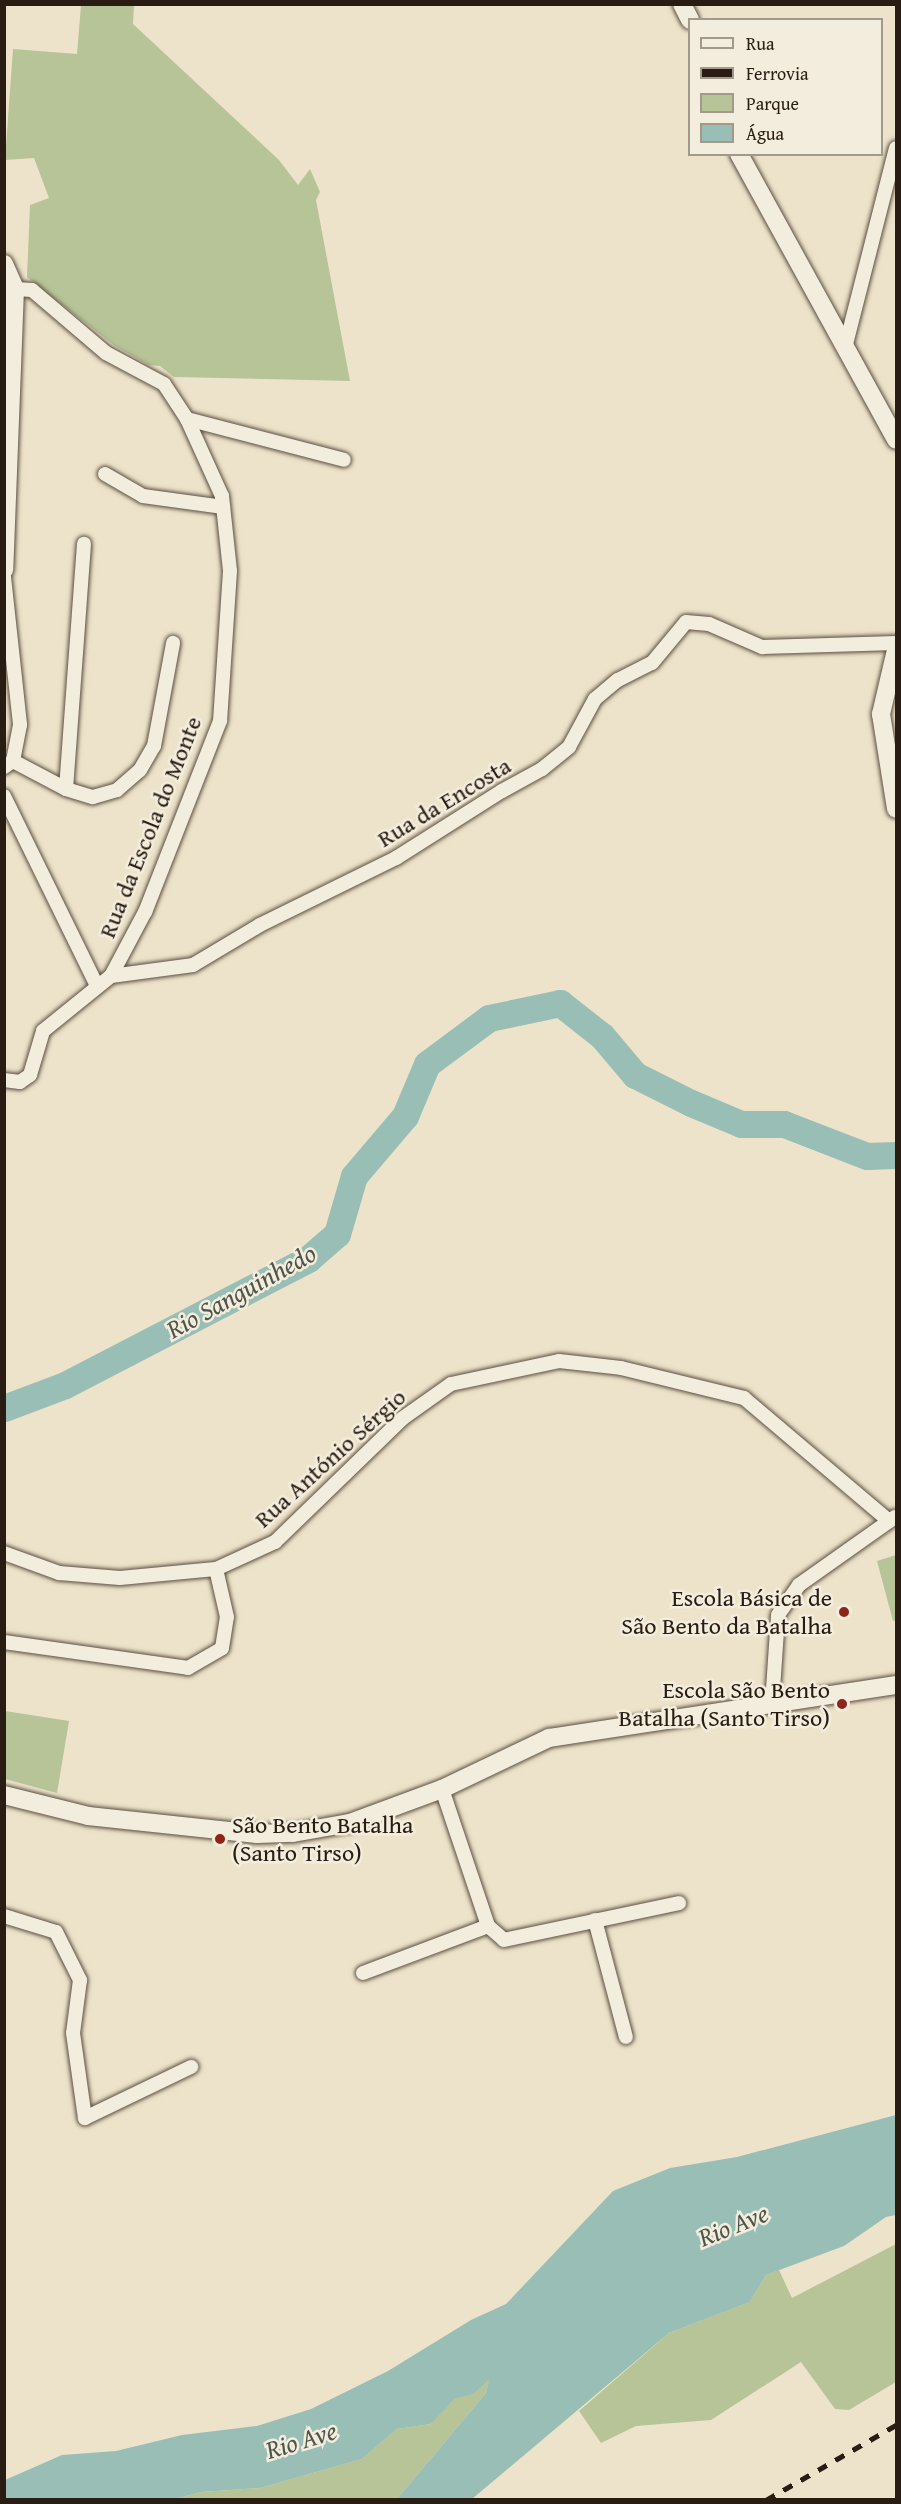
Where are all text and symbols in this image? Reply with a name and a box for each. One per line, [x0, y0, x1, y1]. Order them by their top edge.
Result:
legend [688, 18, 883, 156]
text: Rua [746, 30, 775, 57]
text: Ferrovia [746, 60, 808, 87]
text: Parque [746, 90, 799, 117]
text: Água [746, 120, 784, 147]
street label: Rua da Escola do Monte [92, 712, 208, 942]
street label: Rua da Encosta [372, 751, 516, 853]
water label: Rio Sanguinhedo [161, 1237, 321, 1345]
street label: Rua António Sérgio [248, 1382, 412, 1534]
place label: Escola Básica de São Bento da Batalha [621, 1584, 832, 1640]
marker: Escola Básica de São Bento da Batalha [837, 1605, 851, 1619]
place label: Escola São Bento Batalha (Santo Tirso) [619, 1676, 830, 1732]
marker: Escola São Bento Batalha (Santo Tirso) [835, 1697, 849, 1711]
place label: São Bento Batalha (Santo Tirso) [232, 1811, 413, 1867]
marker: São Bento Batalha (Santo Tirso) [213, 1832, 227, 1846]
water label: Rio Ave [693, 2197, 773, 2253]
water label: Rio Ave [262, 2414, 340, 2466]

